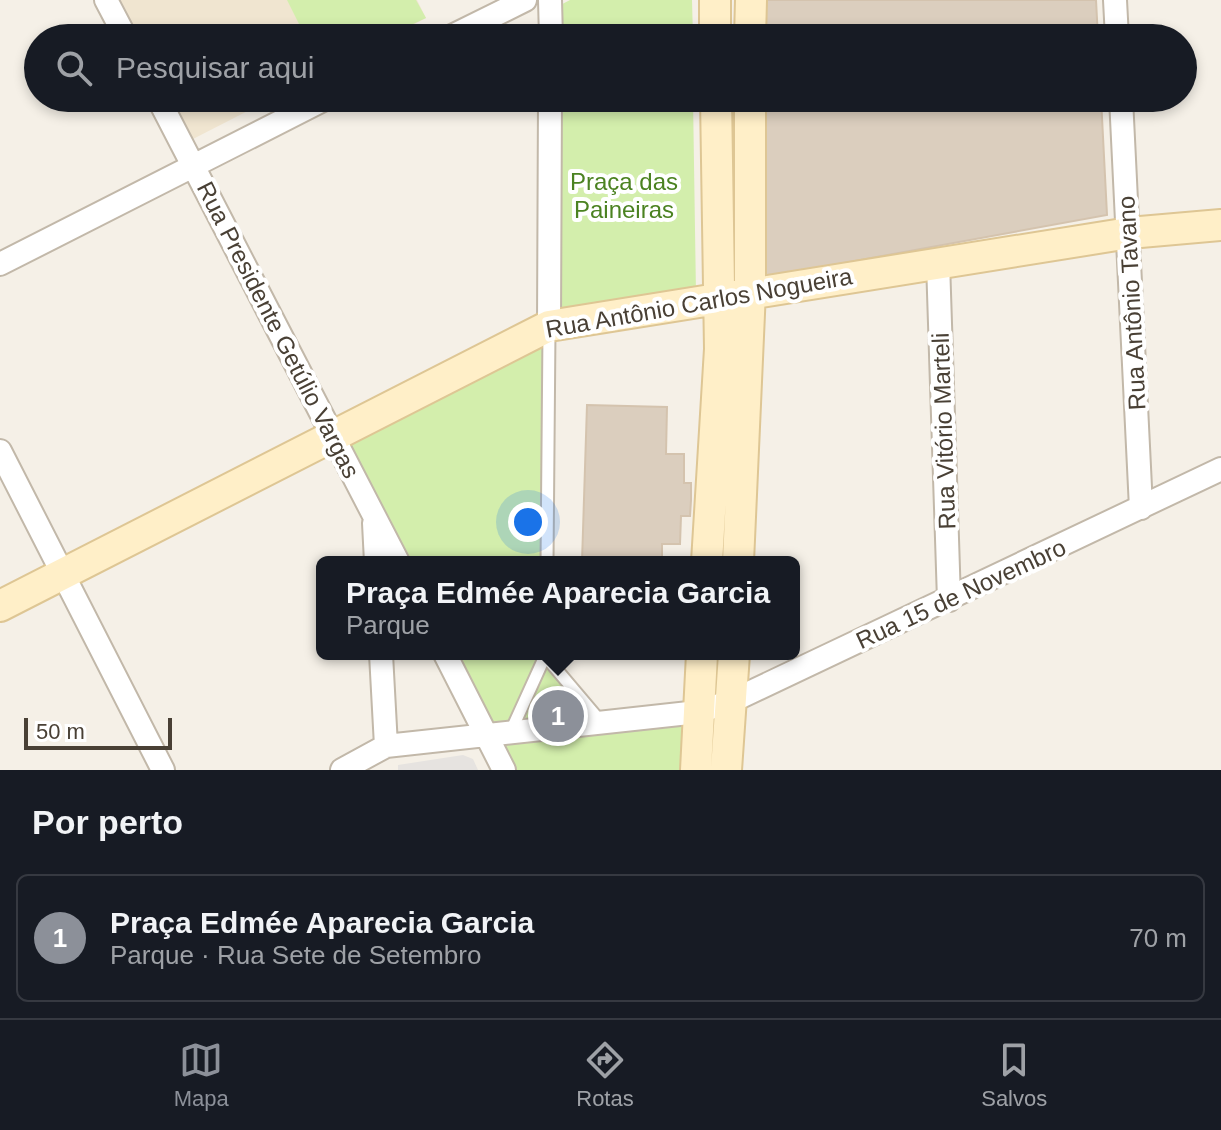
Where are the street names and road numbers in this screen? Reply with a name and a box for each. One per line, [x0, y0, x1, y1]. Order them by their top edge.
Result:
street label: Rua Presidente Getúlio Vargas [192, 177, 365, 483]
street label: Rua Antônio Tavano [1112, 195, 1151, 411]
street label: Rua Antônio Carlos Nogueira [544, 262, 855, 343]
street label: Rua Vitório Marteli [927, 332, 960, 530]
street label: Rua 15 de Novembro [852, 533, 1070, 654]

